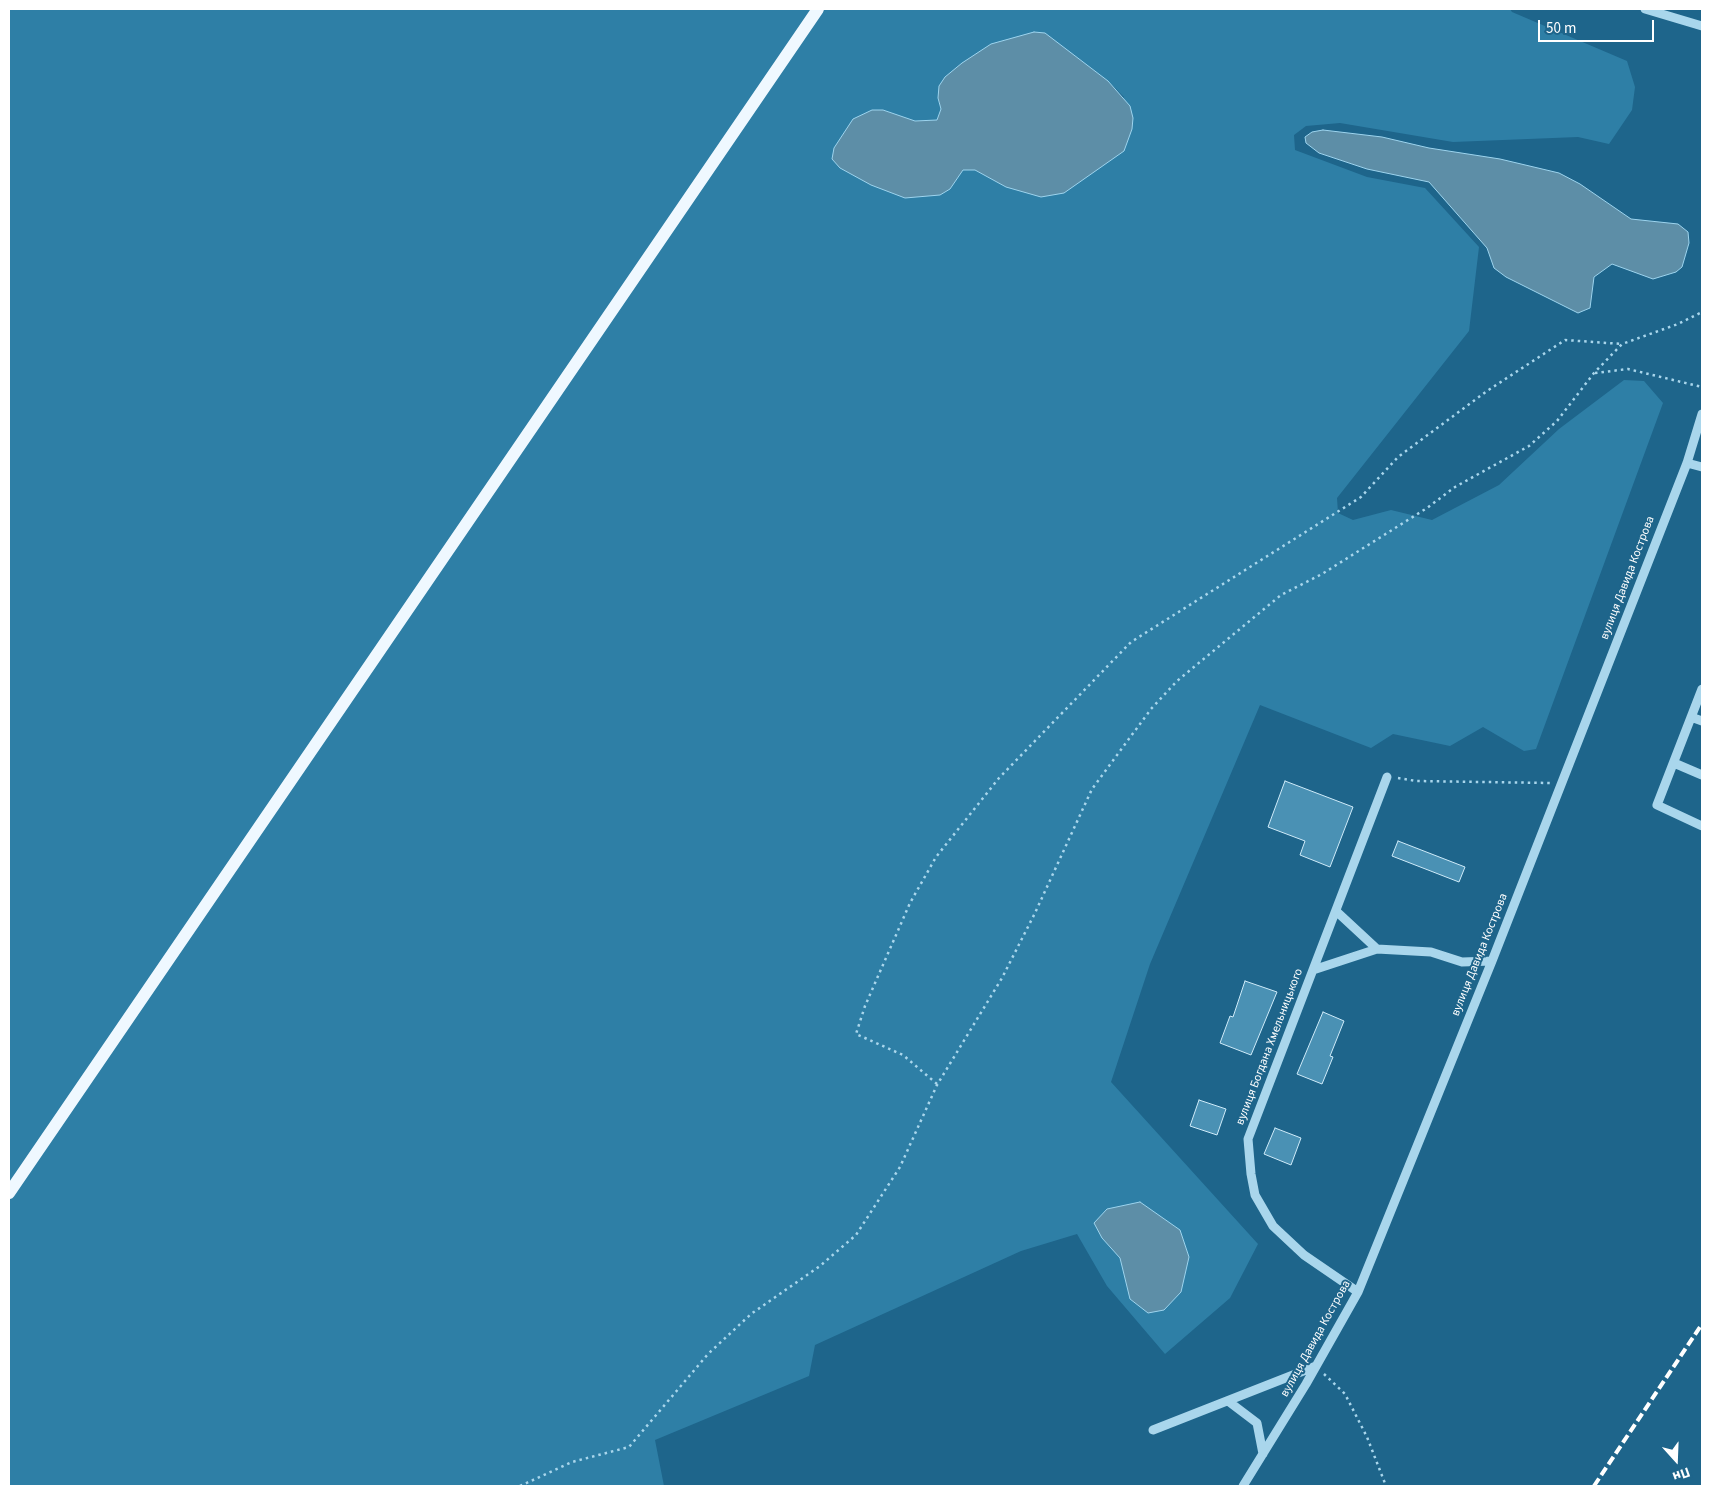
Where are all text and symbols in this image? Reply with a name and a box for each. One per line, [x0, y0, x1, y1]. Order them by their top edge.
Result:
scale bar [1541, 10, 1657, 42]
text: 50 m [1546, 18, 1576, 39]
street label: вулиця Давида Кострова [1598, 514, 1658, 642]
street label: вулиця Давида Кострова [1449, 892, 1511, 1018]
street label: вулиця Богдана Хмельницького [1233, 967, 1307, 1127]
street label: вулиця Давида Кострова [1278, 1278, 1354, 1400]
north arrow [1651, 1435, 1701, 1485]
text: Пн [1670, 1462, 1693, 1486]

